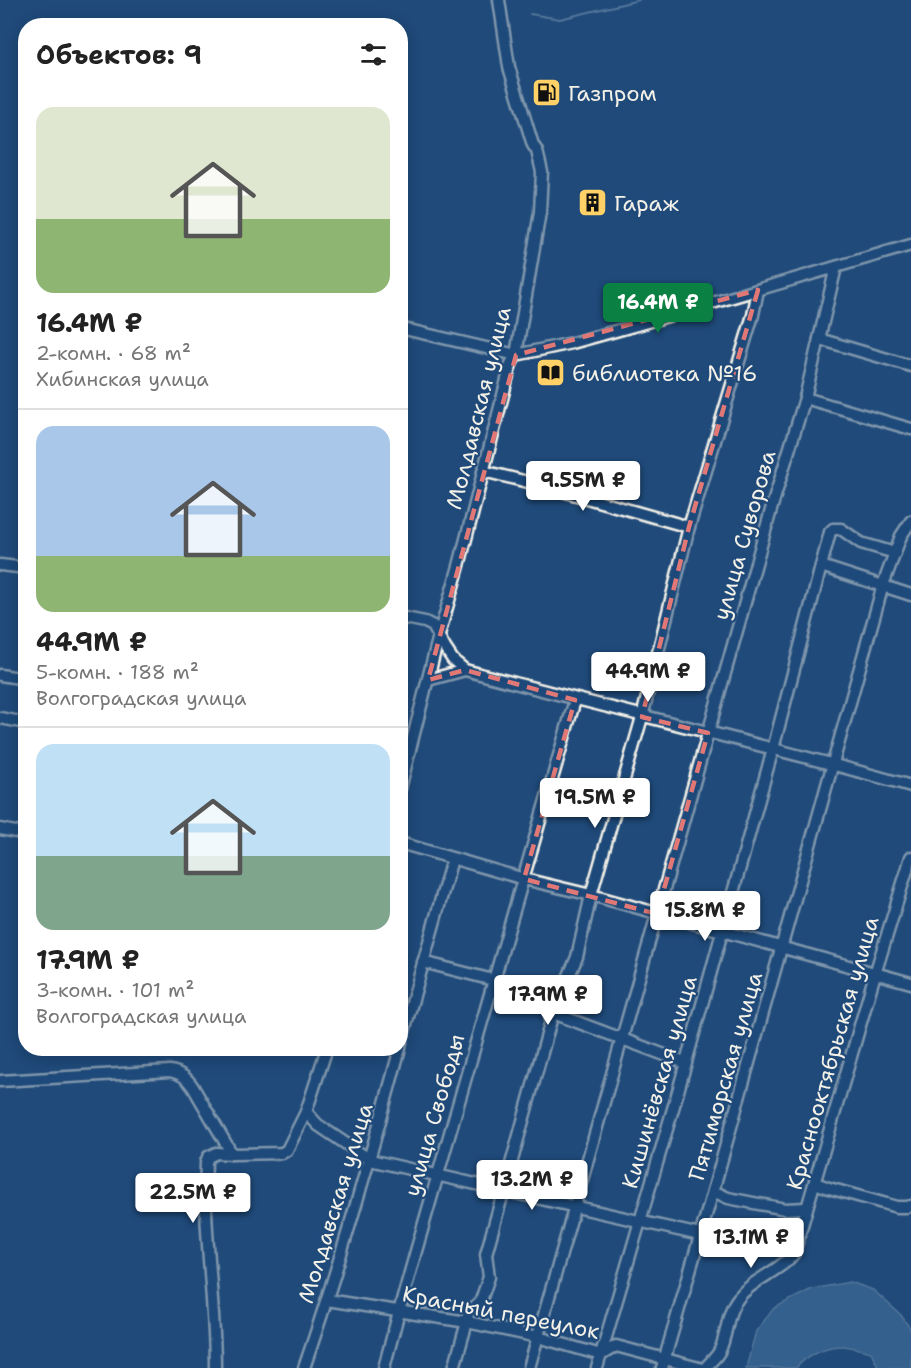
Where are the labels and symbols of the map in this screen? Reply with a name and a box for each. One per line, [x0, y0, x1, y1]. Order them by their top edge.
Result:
fuel station icon: Газпром [531, 77, 563, 109]
place label: Газпром [568, 79, 657, 108]
building icon: Гараж [577, 187, 609, 219]
place label: Гараж [614, 189, 680, 218]
pin: 16.4M ₽ [603, 283, 713, 334]
street label: Молдавская улица [439, 303, 518, 513]
library icon: библиотека №16 [535, 357, 567, 389]
place label: библиотека №16 [572, 359, 757, 388]
street label: улица Суворова [706, 447, 783, 623]
pin: 9.55M ₽ [528, 461, 638, 512]
pin: 44.9M ₽ [593, 652, 703, 703]
pin: 19.5M ₽ [540, 778, 650, 829]
pin: 15.8M ₽ [650, 891, 760, 942]
street label: Краснооктябрьская улица [780, 913, 886, 1193]
street label: Пятиморская улица [682, 968, 769, 1184]
street label: Кишинёвская улица [615, 972, 704, 1192]
pin: 17.9M ₽ [493, 975, 603, 1026]
street label: улица Свободы [397, 1031, 472, 1200]
street label: Молдавская улица [291, 1099, 380, 1307]
pin: 13.2M ₽ [477, 1160, 587, 1211]
pin: 22.5M ₽ [138, 1173, 248, 1224]
pin: 13.1M ₽ [696, 1218, 806, 1269]
street label: Красный переулок [400, 1279, 602, 1346]

